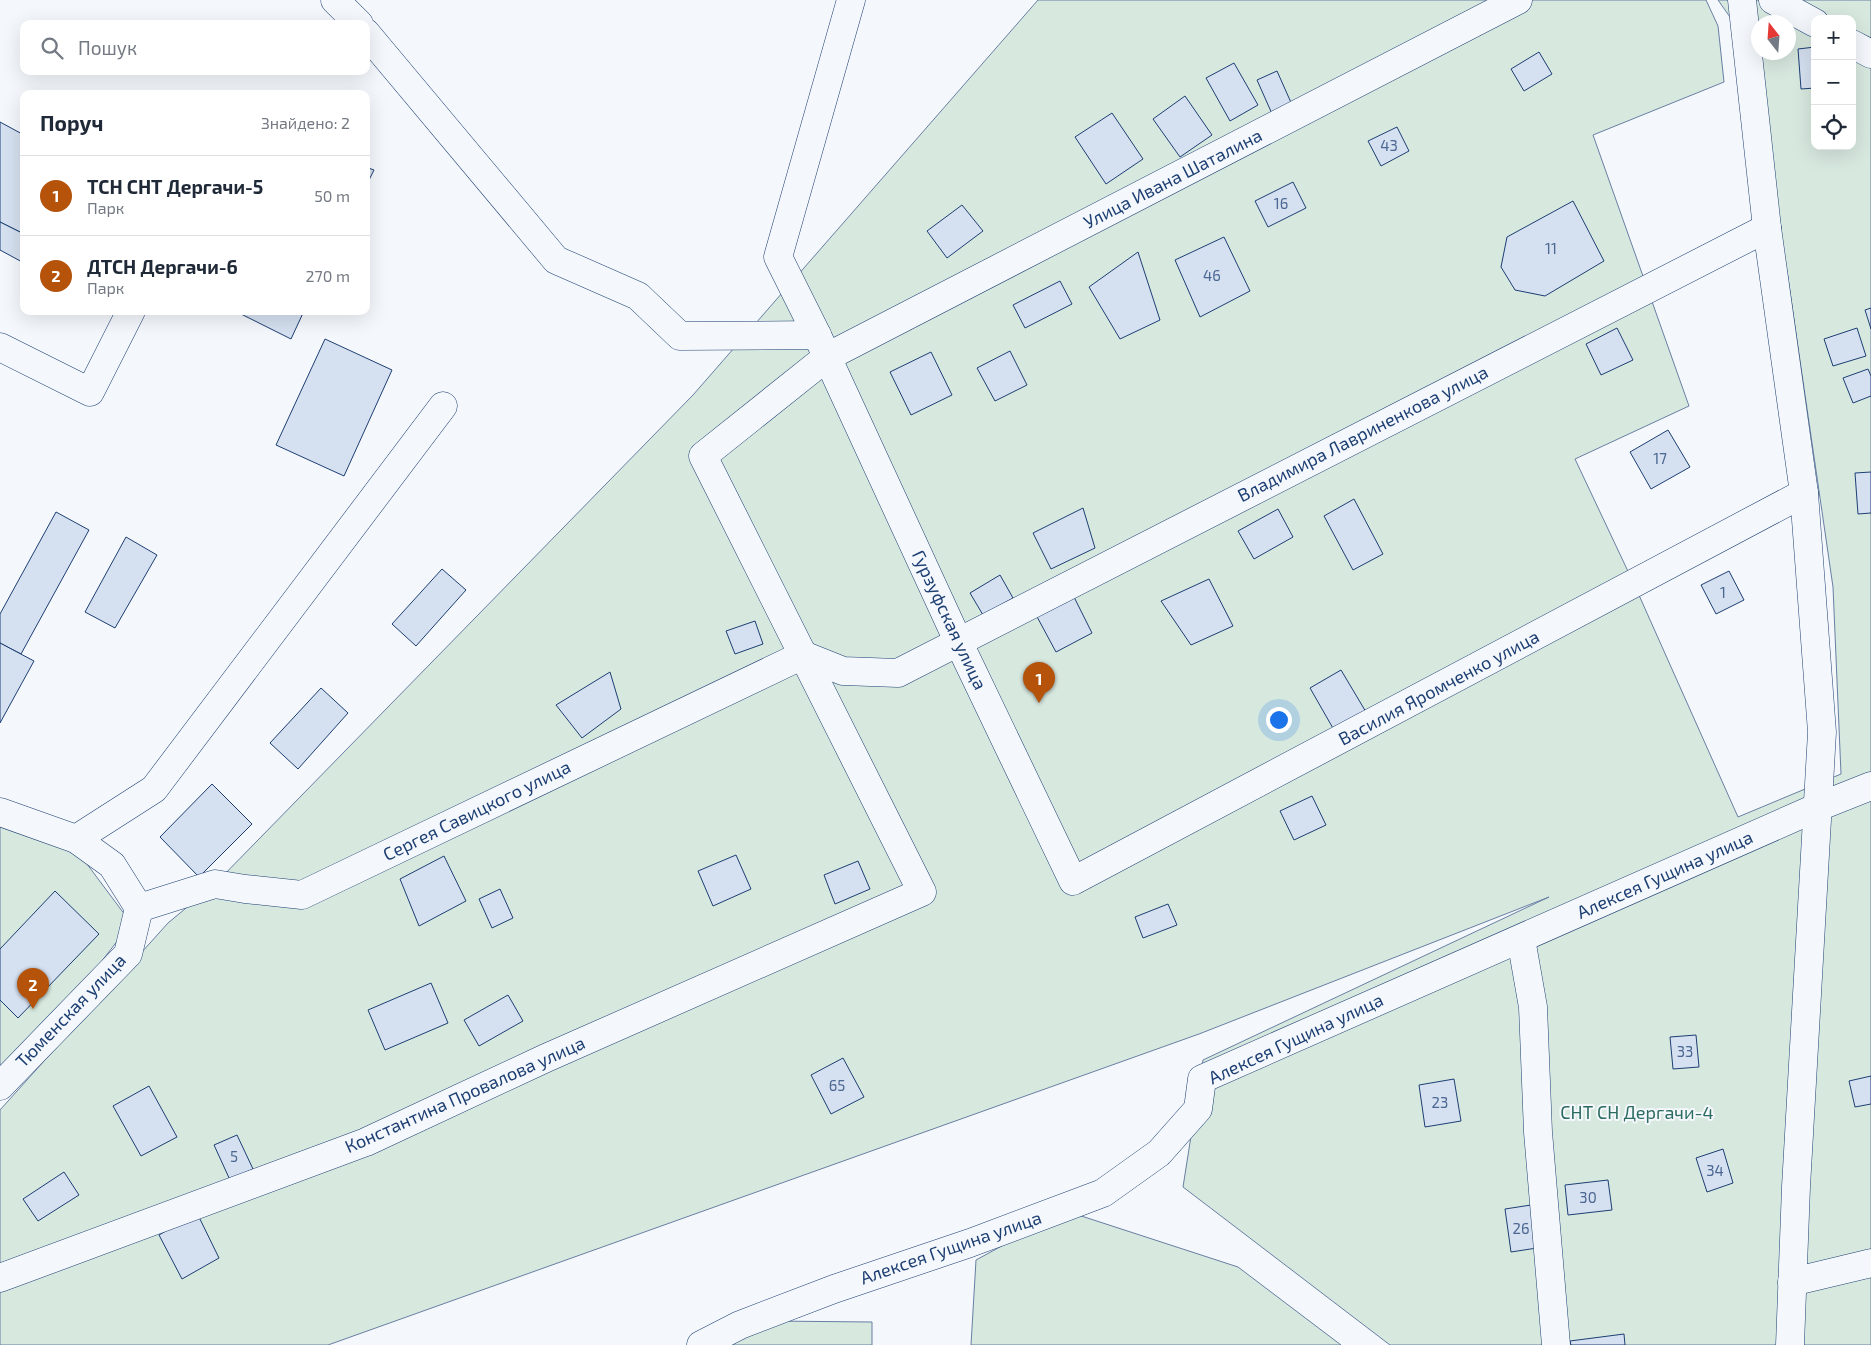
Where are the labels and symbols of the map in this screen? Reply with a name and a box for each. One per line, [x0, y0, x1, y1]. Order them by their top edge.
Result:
north arrow [1751, 15, 1796, 60]
street label: Улица Ивана Шаталина [1080, 123, 1266, 233]
house number: 43 [1380, 136, 1398, 154]
house number: 16 [1274, 194, 1288, 212]
house number: 11 [1545, 239, 1557, 257]
house number: 46 [1203, 266, 1221, 284]
street label: Владимира Лавриненкова улица [1234, 360, 1491, 506]
house number: 17 [1653, 449, 1667, 467]
street label: Гурзуфская улица [908, 546, 992, 693]
house number: 1 [1720, 583, 1726, 601]
street label: Василия Яромченко улица [1334, 625, 1543, 749]
pin: 1 [1023, 662, 1055, 703]
your location [1266, 707, 1292, 733]
street label: Сергея Савицкого улица [379, 755, 574, 865]
street label: Алексея Гущина улица [1573, 825, 1756, 923]
street label: Тюменская улица [11, 949, 130, 1072]
pin: 2 [17, 968, 49, 1009]
street label: Алексея Гущина улица [1205, 988, 1386, 1088]
street label: Константина Провалова улица [341, 1031, 588, 1157]
house number: 33 [1677, 1042, 1693, 1060]
house number: 65 [829, 1076, 845, 1094]
house number: 23 [1432, 1093, 1448, 1111]
park label: СНТ СН Дергачи-4 [1560, 1101, 1714, 1123]
house number: 5 [230, 1147, 238, 1165]
house number: 34 [1706, 1161, 1724, 1179]
house number: 30 [1579, 1188, 1597, 1206]
street label: Алексея Гущина улица [857, 1206, 1044, 1288]
house number: 26 [1512, 1219, 1530, 1237]

